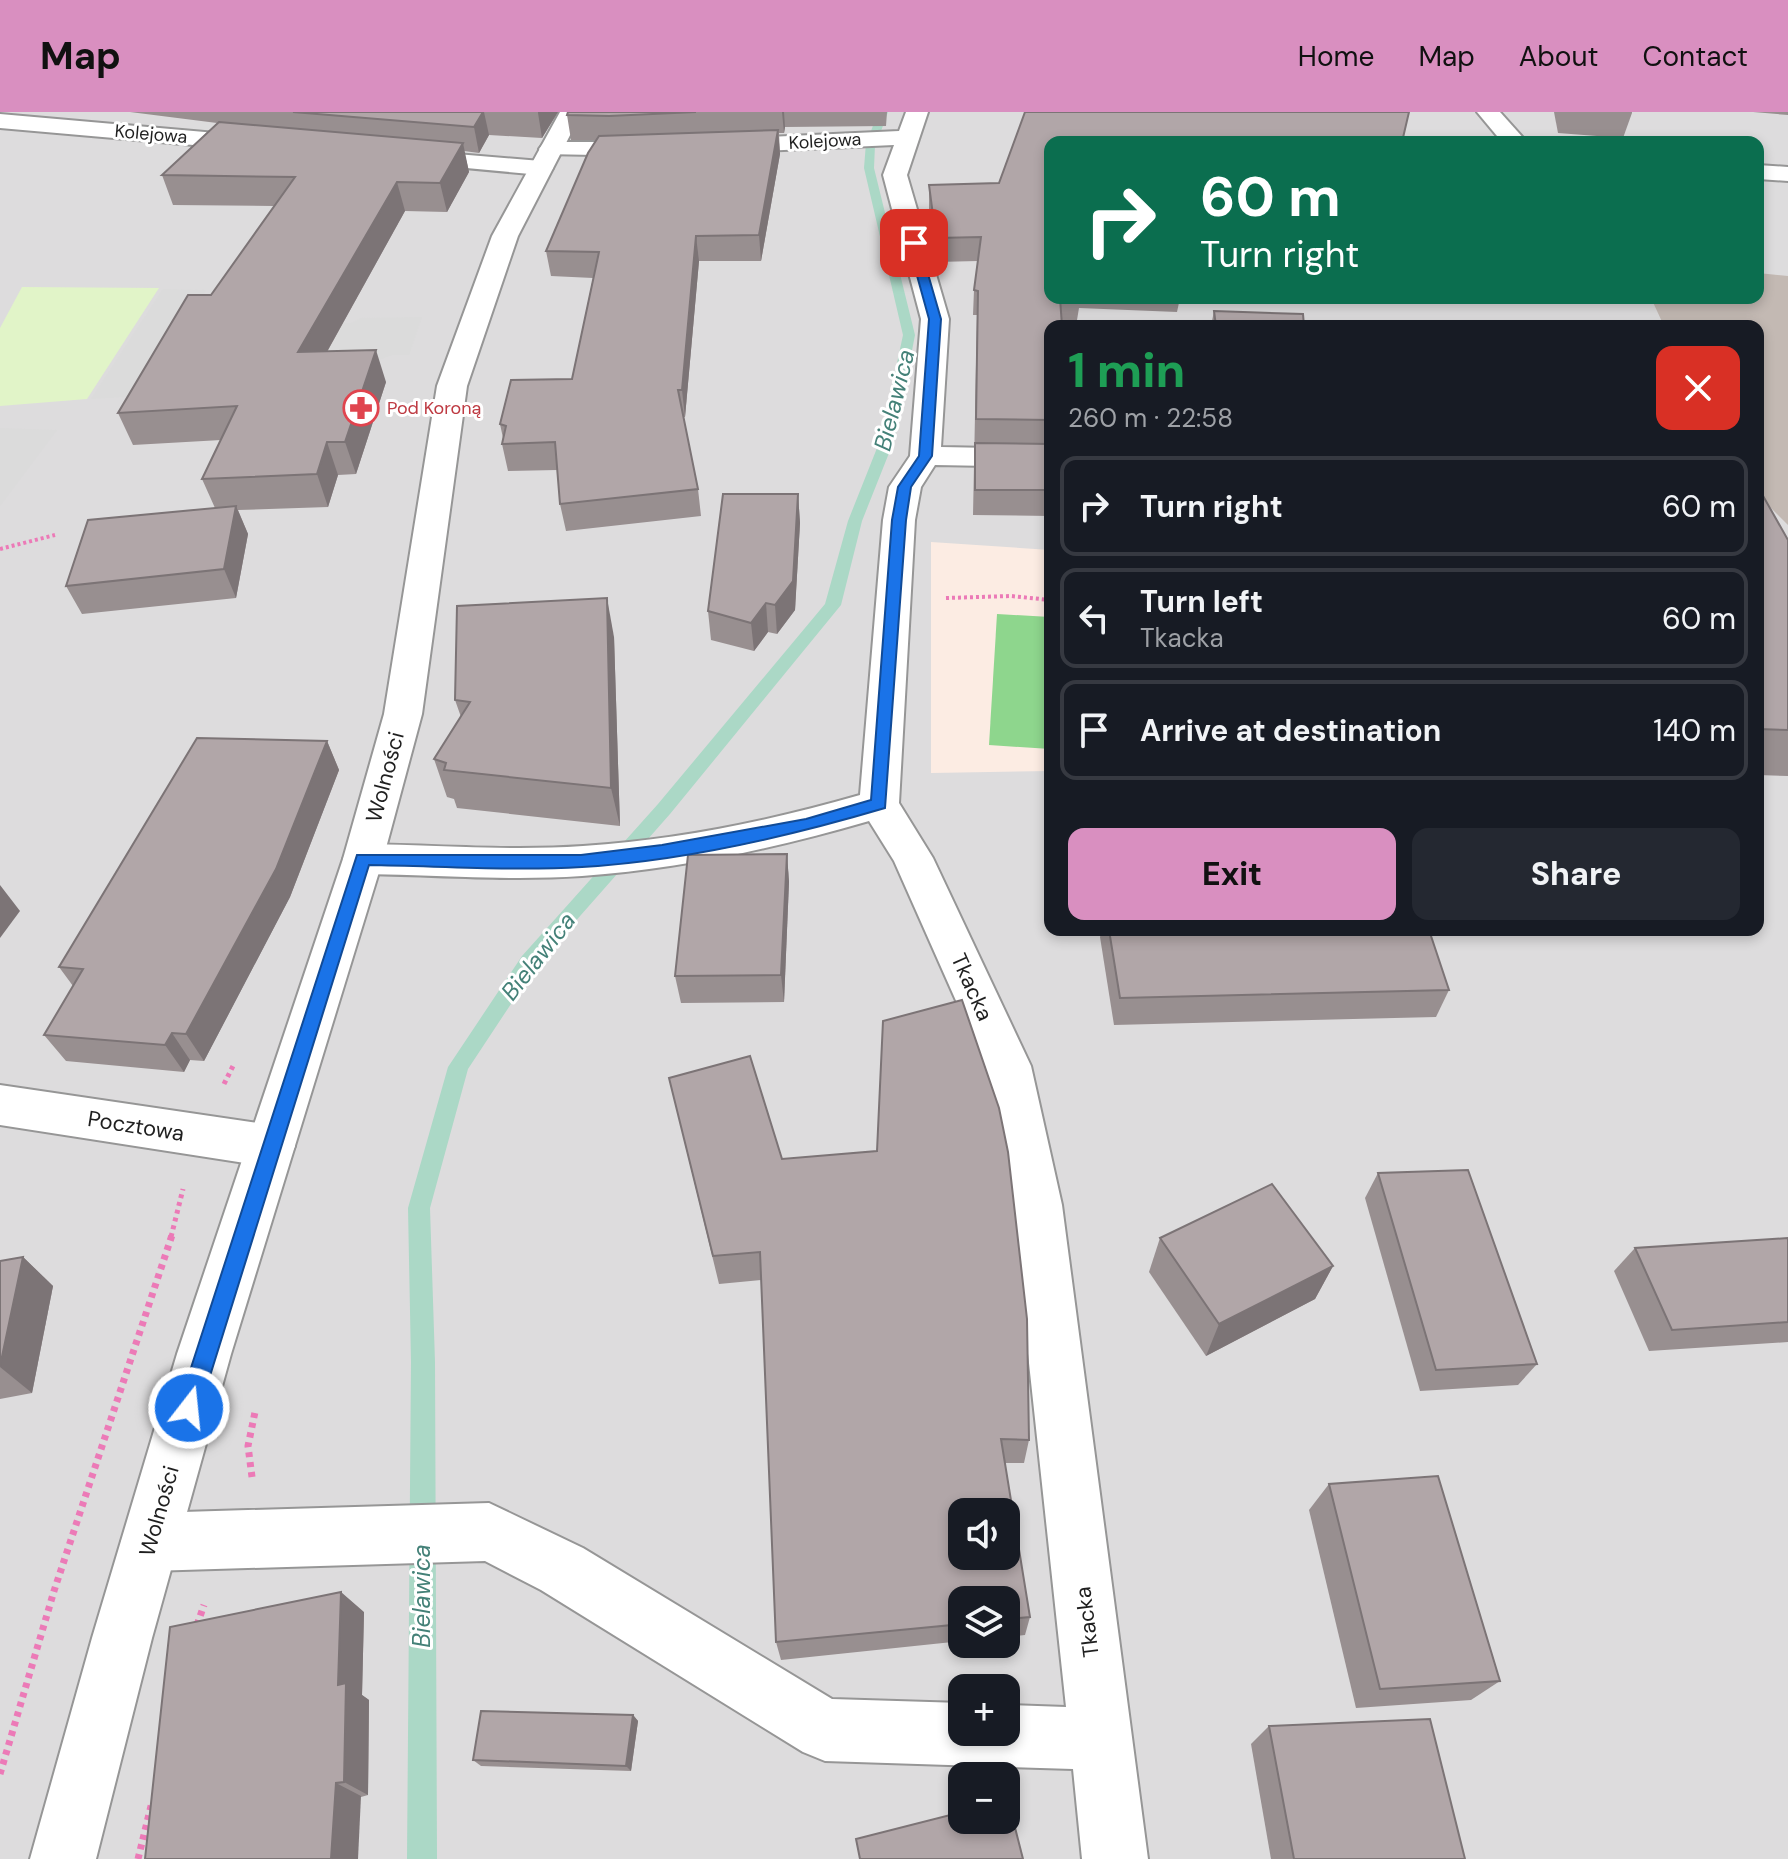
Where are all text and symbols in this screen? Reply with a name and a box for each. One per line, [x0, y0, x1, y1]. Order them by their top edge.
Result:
text: Map [40, 31, 121, 81]
text: Home [1298, 38, 1374, 75]
text: Map [1418, 38, 1475, 75]
text: About [1519, 38, 1598, 75]
text: Contact [1642, 38, 1748, 75]
street label: Kolejowa [114, 119, 188, 149]
street label: Kolejowa [788, 127, 862, 155]
text: 60 m [1200, 160, 1341, 233]
icon: right [1068, 168, 1172, 272]
pin [880, 209, 948, 277]
icon: arrive [892, 221, 936, 265]
text: Turn right [1200, 231, 1359, 278]
text: 1 min [1068, 339, 1185, 402]
water label: Bielawica [866, 346, 922, 454]
button: close [1656, 346, 1740, 430]
pharmacy icon: Pod Koroną [342, 389, 380, 427]
place label: Pod Koroną [387, 396, 481, 420]
text: 260 m · 22:58 [1068, 401, 1233, 435]
icon: right [1072, 484, 1116, 528]
text: Turn right [1140, 487, 1283, 526]
text: 60 m [1662, 487, 1736, 526]
text: Turn left [1140, 582, 1263, 621]
icon: left [1072, 596, 1116, 640]
text: 60 m [1662, 599, 1736, 638]
text: Tkacka [1140, 621, 1224, 655]
icon: arrive [1072, 708, 1116, 752]
text: Arrive at destination [1140, 711, 1441, 750]
text: 140 m [1653, 711, 1736, 750]
street label: Wolności [359, 728, 411, 826]
button: Exit [1068, 828, 1396, 920]
button: Share [1412, 828, 1740, 920]
water label: Bielawica [494, 906, 582, 1006]
street label: Tkacka [944, 949, 1000, 1025]
street label: Pocztowa [86, 1104, 186, 1148]
position arrow [147, 1366, 231, 1450]
street label: Wolności [132, 1462, 186, 1560]
map controls [948, 1498, 1020, 1834]
button: sound [948, 1498, 1020, 1570]
water label: Bielawica [406, 1544, 437, 1648]
street label: Tkacka [1068, 1585, 1106, 1659]
button: layers [948, 1586, 1020, 1658]
button: + [948, 1674, 1020, 1746]
button: − [948, 1762, 1020, 1834]

